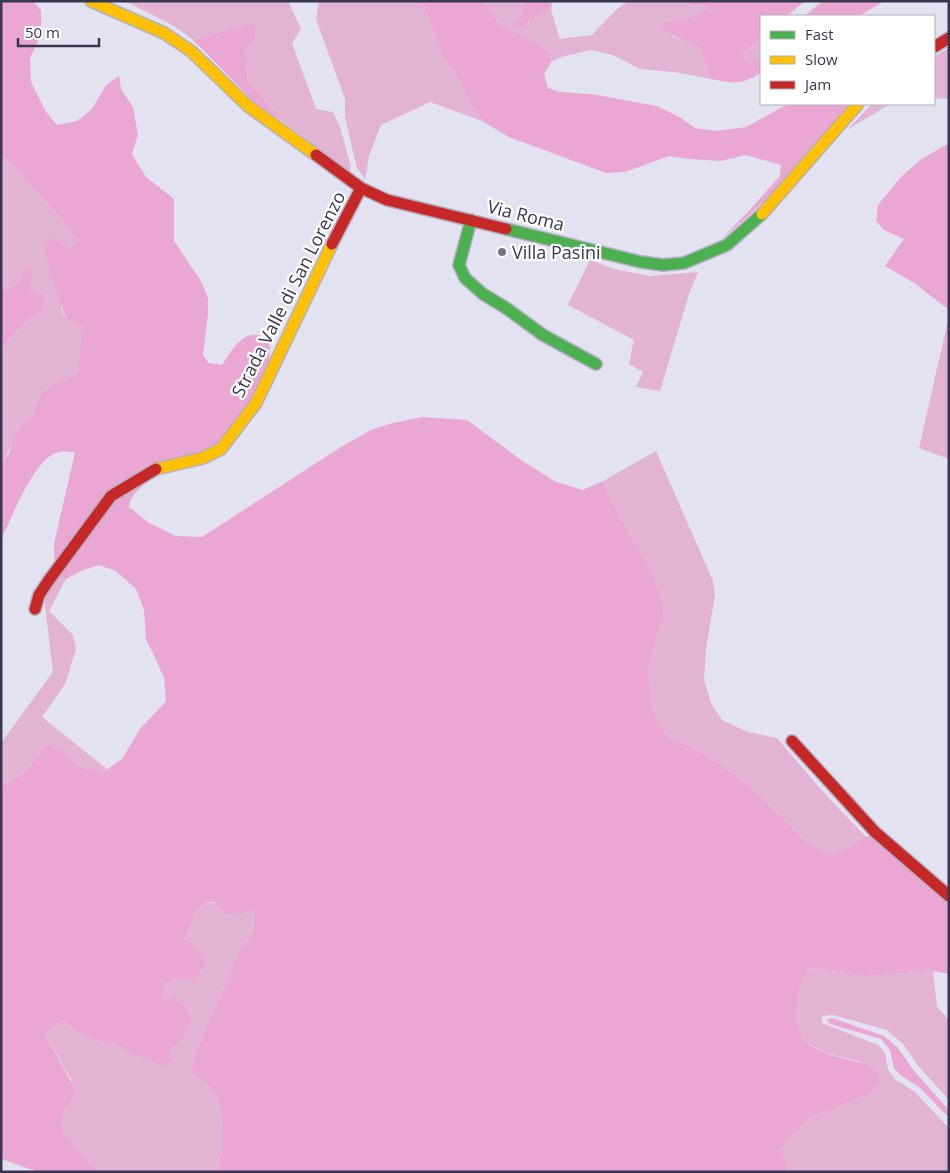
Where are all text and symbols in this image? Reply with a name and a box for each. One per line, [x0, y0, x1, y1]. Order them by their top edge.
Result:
scale bar [18, 15, 99, 47]
legend [760, 15, 935, 105]
text: 50 m [25, 22, 60, 42]
text: Fast [805, 24, 834, 44]
text: Slow [805, 49, 838, 69]
text: Jam [803, 74, 831, 94]
street label: Strada Valle di San Lorenzo [226, 187, 350, 401]
street label: Via Roma [485, 194, 567, 236]
place label: Villa Pasini [512, 240, 601, 264]
marker: Villa Pasini [496, 246, 508, 258]

